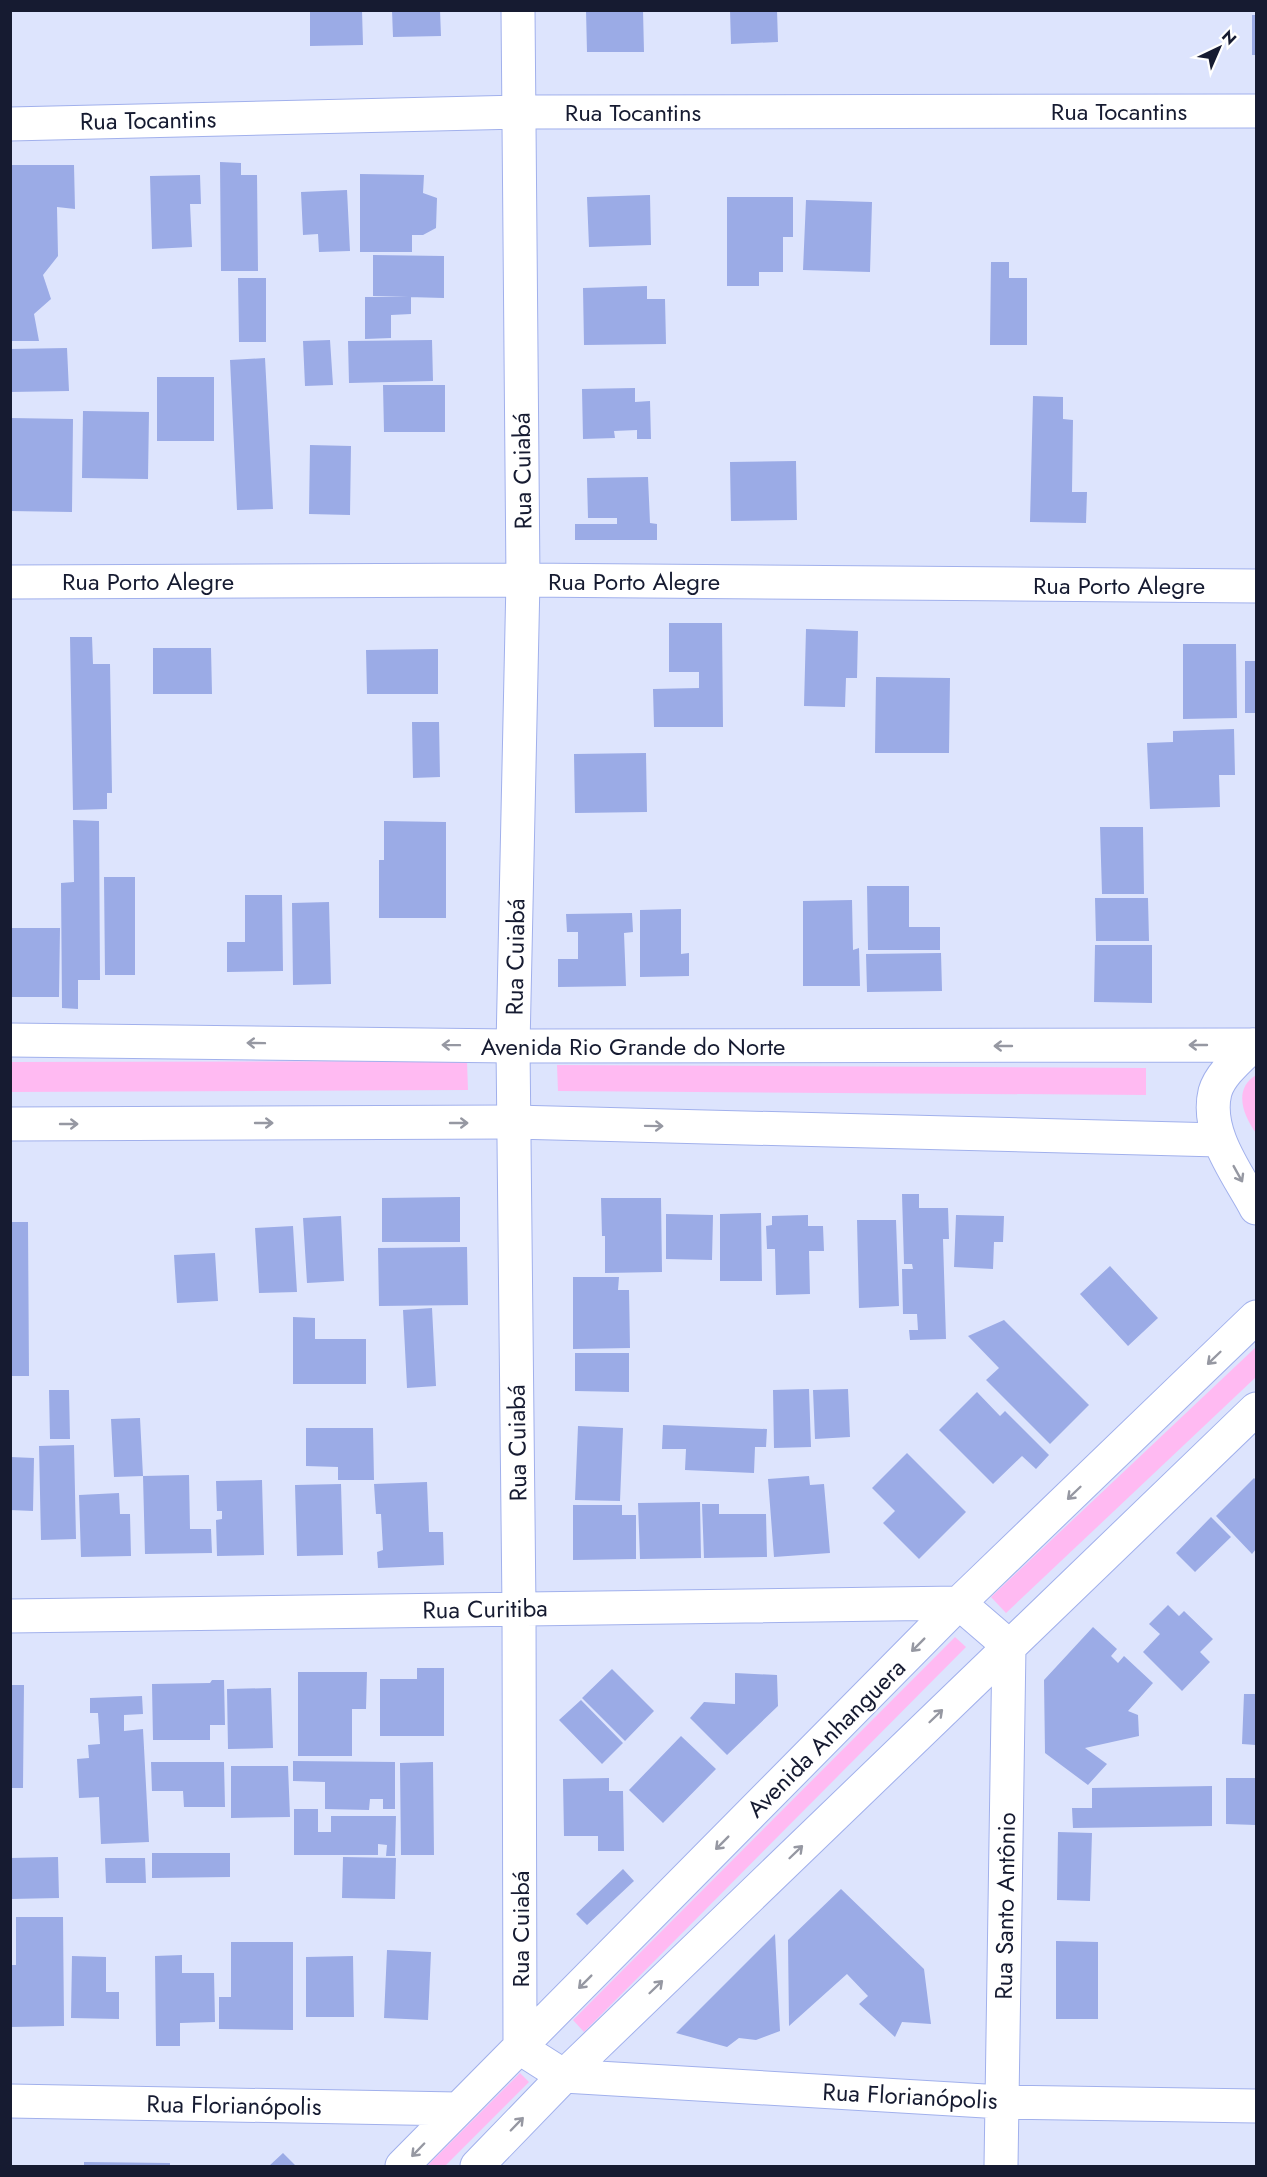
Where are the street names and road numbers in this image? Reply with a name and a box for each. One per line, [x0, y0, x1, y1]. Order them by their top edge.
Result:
street label: Rua Tocantins [1051, 94, 1187, 129]
street label: Rua Tocantins [565, 95, 701, 130]
street label: Rua Tocantins [79, 101, 217, 139]
street label: Rua Cuiabá [503, 412, 541, 530]
street label: Rua Porto Alegre [62, 564, 234, 599]
street label: Rua Porto Alegre [548, 564, 720, 599]
street label: Rua Porto Alegre [1033, 568, 1205, 603]
street label: Rua Cuiabá [496, 898, 534, 1016]
street label: Avenida Rio Grande do Norte [481, 1029, 785, 1064]
street label: Rua Cuiabá [498, 1384, 536, 1502]
street label: Rua Curitiba [422, 1590, 548, 1628]
street label: Avenida Anhanguera [739, 1651, 913, 1825]
street label: Rua Santo Antônio [986, 1812, 1024, 2000]
street label: Rua Cuiabá [503, 1871, 538, 1987]
street label: Rua Florianópolis [822, 2074, 998, 2118]
street label: Rua Florianópolis [146, 2086, 322, 2124]

